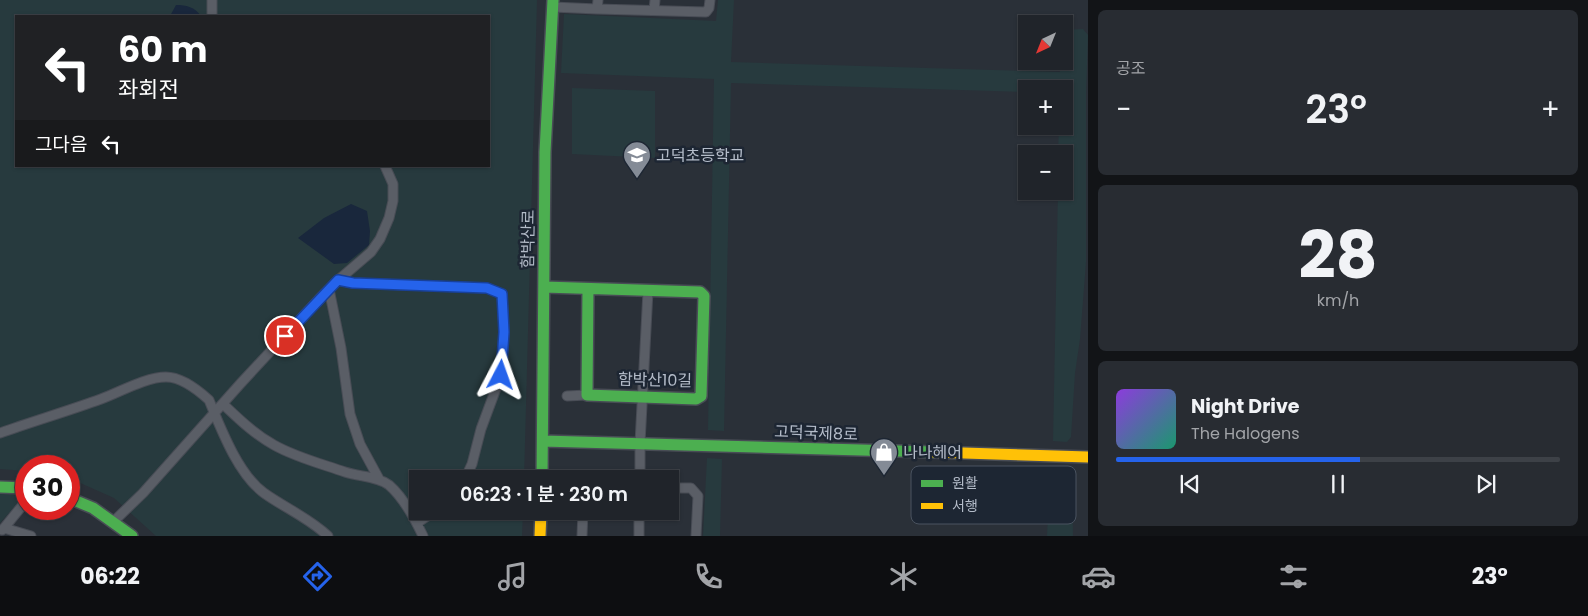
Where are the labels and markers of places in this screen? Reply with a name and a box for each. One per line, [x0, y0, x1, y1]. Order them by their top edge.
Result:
school or university icon: 고덕초등학교 [622, 140, 652, 179]
place label: 고덕초등학교 [656, 144, 744, 167]
pin [264, 315, 306, 357]
shop icon: 나나헤어 [869, 437, 899, 476]
place label: 나나헤어 [903, 441, 962, 464]

